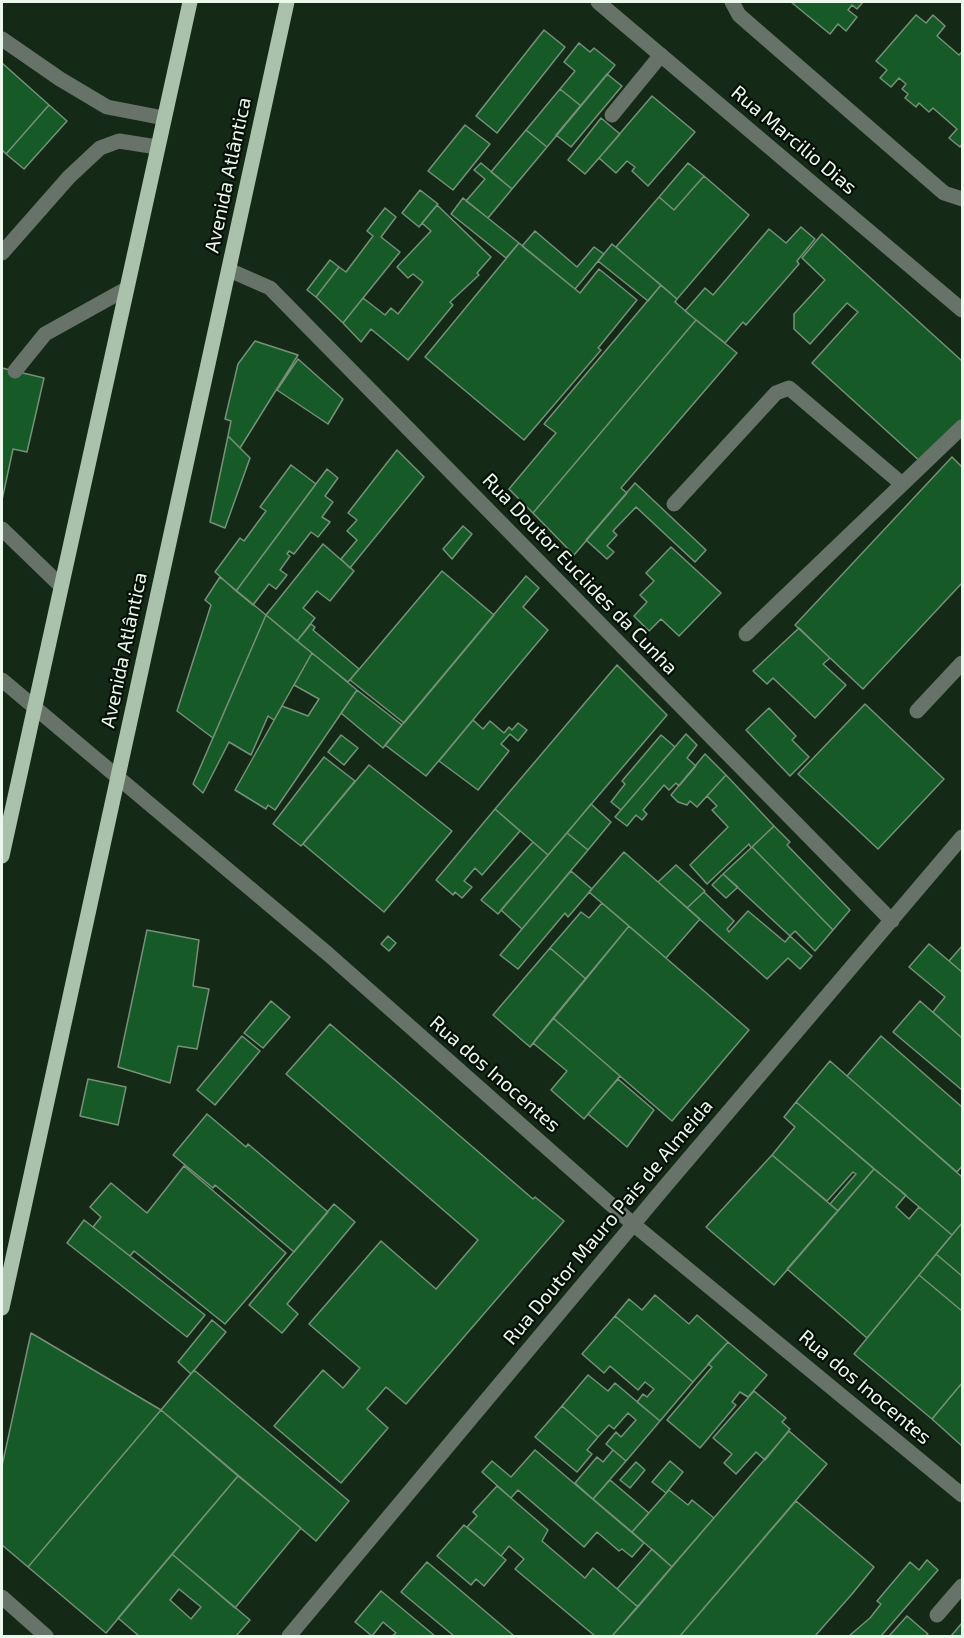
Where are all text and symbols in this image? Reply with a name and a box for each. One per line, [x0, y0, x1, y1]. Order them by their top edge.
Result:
street label: Rua Marcilio Dias [726, 81, 862, 199]
street label: Avenida Atlântica [200, 95, 256, 255]
street label: Rua Doutor Euclides da Cunha [477, 468, 683, 680]
street label: Avenida Atlântica [96, 570, 152, 730]
street label: Rua dos Inocentes [425, 1011, 565, 1137]
street label: Rua Doutor Mauro Pais de Almeida [498, 1094, 718, 1350]
street label: Rua dos Inocentes [794, 1325, 936, 1449]

